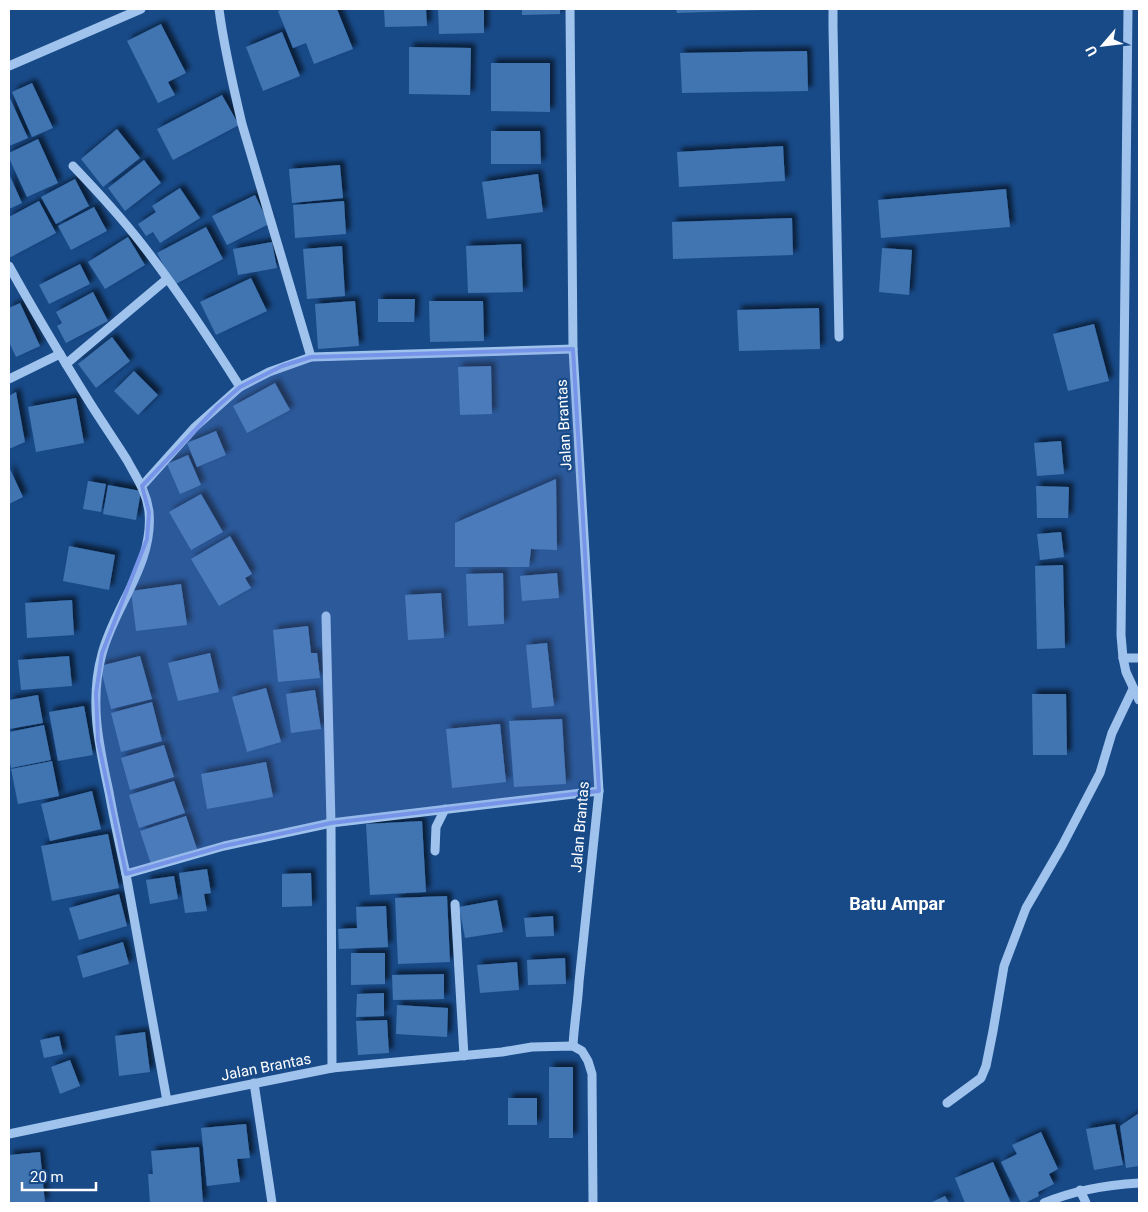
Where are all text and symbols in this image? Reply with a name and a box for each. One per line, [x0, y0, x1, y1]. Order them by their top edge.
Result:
north arrow [1078, 20, 1128, 70]
text: U [1082, 43, 1101, 59]
street label: Jalan Brantas [553, 379, 575, 471]
street label: Jalan Brantas [567, 781, 593, 873]
district label: Batu Ampar [849, 893, 945, 914]
street label: Jalan Brantas [219, 1049, 313, 1085]
scale bar [22, 1160, 96, 1192]
text: 20 m [30, 1168, 64, 1186]

